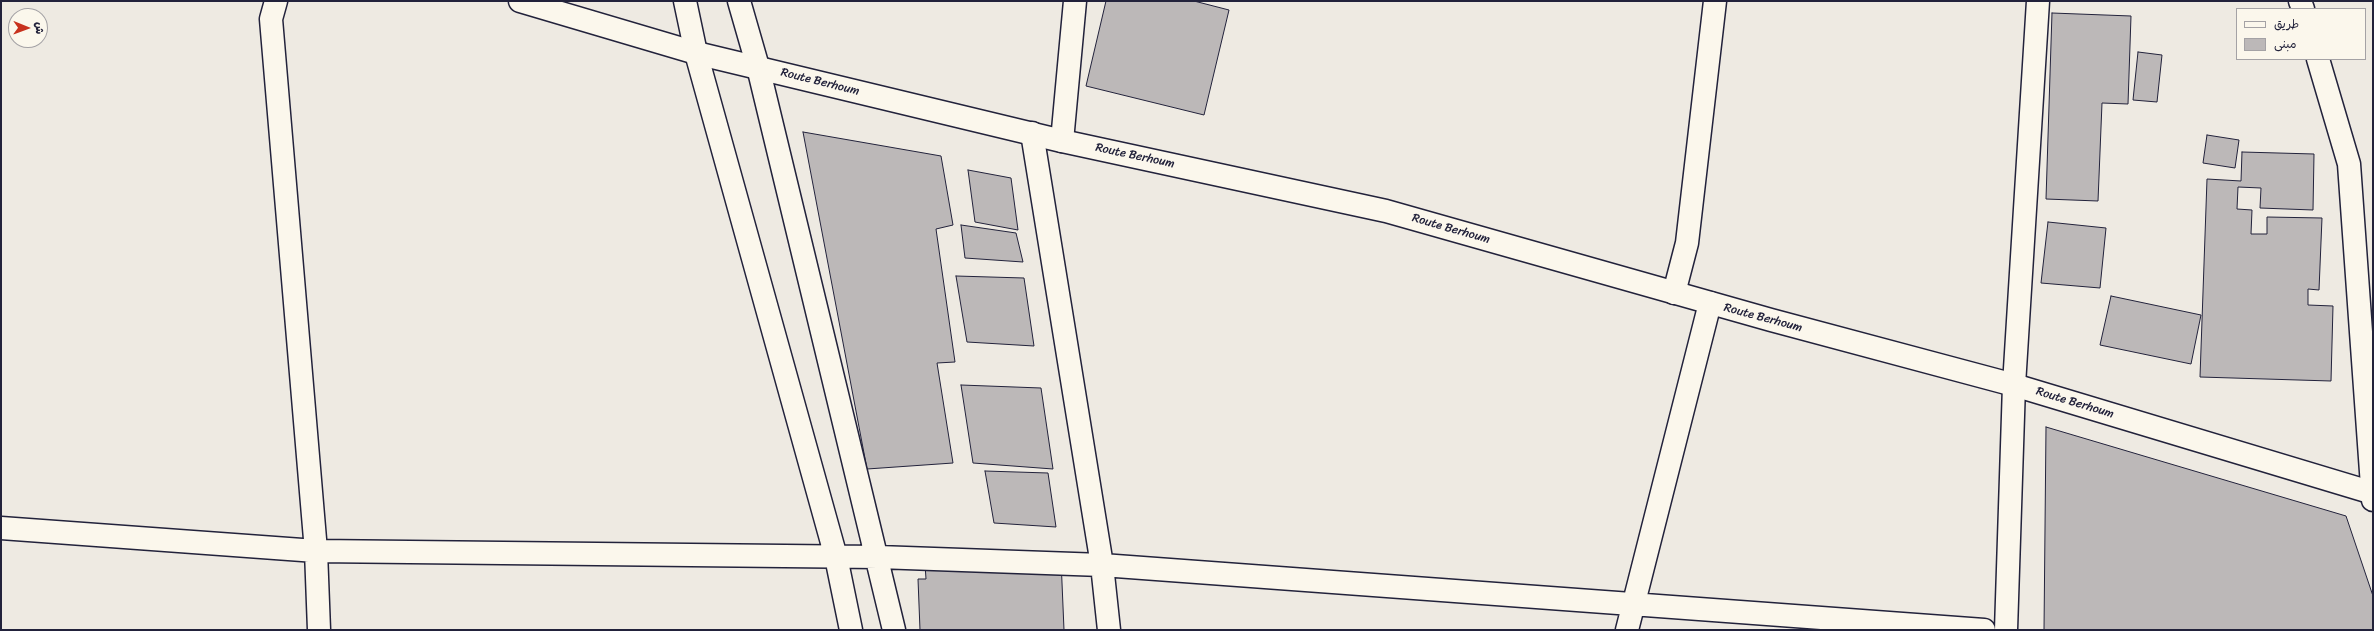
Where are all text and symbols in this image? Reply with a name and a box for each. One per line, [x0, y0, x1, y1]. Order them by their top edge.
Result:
north arrow [8, 8, 48, 48]
legend [2236, 8, 2366, 60]
text: طريق [2274, 13, 2299, 35]
text: ش [30, 22, 49, 34]
text: مبنى [2274, 33, 2297, 55]
street label: Route Berhoum [779, 65, 861, 99]
street label: Route Berhoum [1094, 141, 1176, 171]
street label: Route Berhoum [1410, 211, 1492, 247]
street label: Route Berhoum [1722, 301, 1804, 335]
street label: Route Berhoum [2034, 384, 2116, 422]

